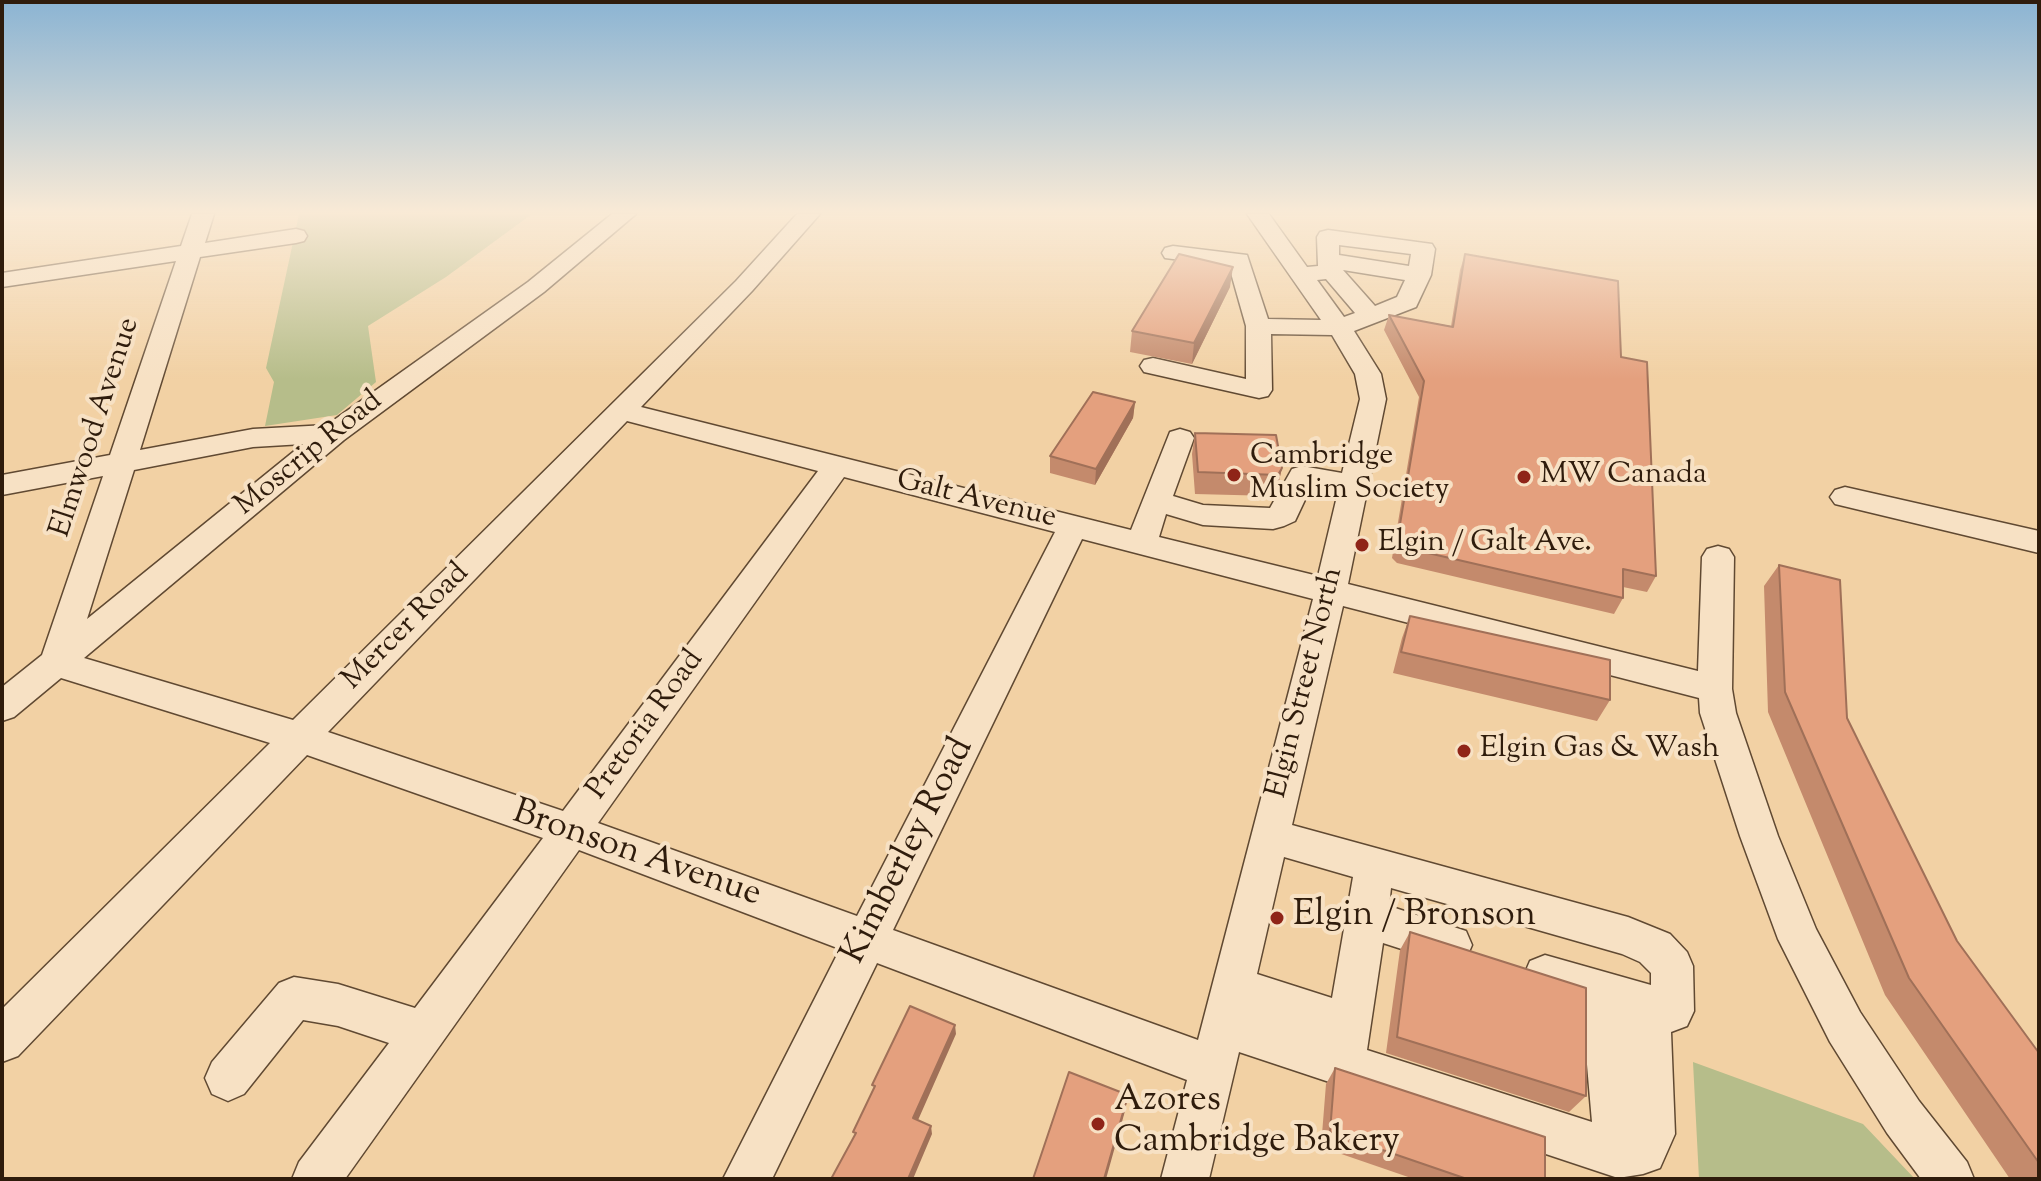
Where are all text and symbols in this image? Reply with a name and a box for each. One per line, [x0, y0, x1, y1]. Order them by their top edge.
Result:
street label: Elmwood Avenue [45, 314, 149, 542]
street label: Moscrip Road [229, 385, 391, 525]
place label: Cambridge Muslim Society [1250, 440, 1450, 510]
place label: MW Canada [1540, 459, 1707, 495]
street label: Galt Avenue [892, 464, 1060, 538]
marker: Cambridge Muslim Society [1225, 466, 1243, 484]
marker: MW Canada [1515, 468, 1533, 486]
place label: Elgin / Galt Ave. [1378, 527, 1592, 563]
marker: Elgin / Galt Ave. [1353, 536, 1371, 554]
street label: Mercer Road [336, 557, 478, 699]
street label: Elgin Street North [1261, 564, 1353, 802]
street label: Pretoria Road [581, 644, 713, 808]
street label: Kimberley Road [834, 732, 986, 972]
place label: Elgin Gas & Wash [1480, 733, 1720, 769]
marker: Elgin Gas & Wash [1455, 742, 1473, 760]
street label: Bronson Avenue [506, 793, 766, 919]
place label: Elgin / Bronson [1293, 896, 1536, 940]
marker: Elgin / Bronson [1268, 909, 1286, 927]
place label: Azores Cambridge Bakery [1114, 1081, 1400, 1166]
marker: Azores Cambridge Bakery [1089, 1115, 1107, 1133]

